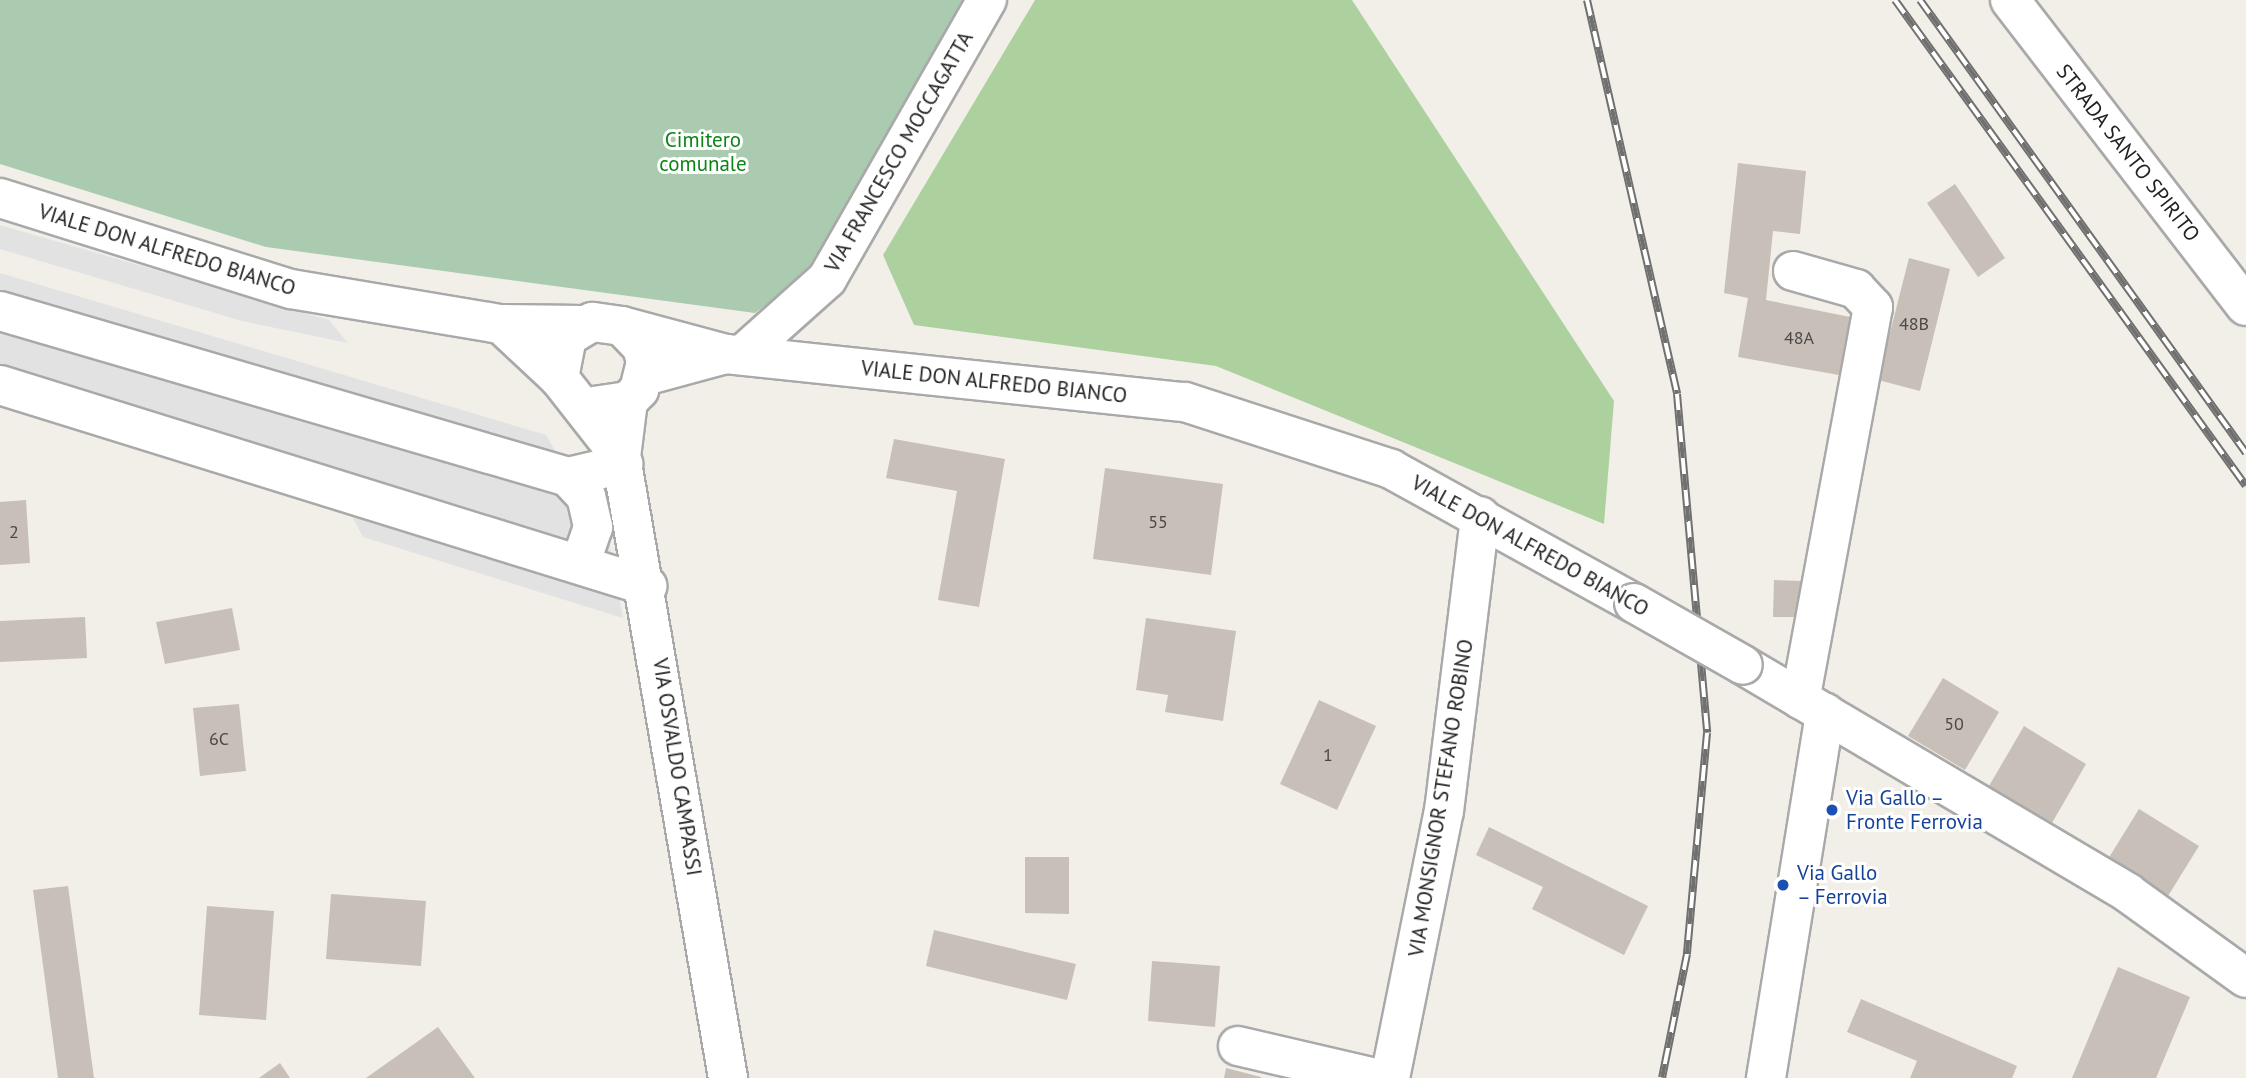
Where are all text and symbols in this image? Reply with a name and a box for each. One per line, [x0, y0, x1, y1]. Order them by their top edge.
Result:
street label: VIA FRANCESCO MOCCAGATTA [819, 27, 979, 277]
street label: STRADA SANTO SPIRITO [2051, 59, 2205, 247]
park label: Cimitero comunale [659, 127, 747, 177]
street label: VIALE DON ALFREDO BIANCO [35, 199, 299, 301]
house number: 48B [1899, 313, 1929, 335]
house number: 48A [1784, 327, 1814, 349]
street label: VIALE DON ALFREDO BIANCO [859, 355, 1129, 409]
street label: VIALE DON ALFREDO BIANCO [1407, 470, 1653, 622]
house number: 55 [1148, 511, 1168, 533]
house number: 2 [9, 521, 19, 543]
street label: VIA MONSIGNOR STEFANO ROBINO [1403, 637, 1479, 959]
street label: VIA OSVALDO CAMPASSI [647, 656, 707, 878]
house number: 50 [1944, 713, 1964, 735]
house number: 6C [209, 728, 229, 750]
house number: 1 [1323, 744, 1333, 766]
place label: Via Gallo – Fronte Ferrovia [1846, 785, 1983, 835]
marker: Via Gallo – Fronte Ferrovia [1824, 802, 1840, 818]
place label: Via Gallo – Ferrovia [1797, 860, 1889, 910]
marker: Via Gallo – Ferrovia [1775, 877, 1791, 893]

